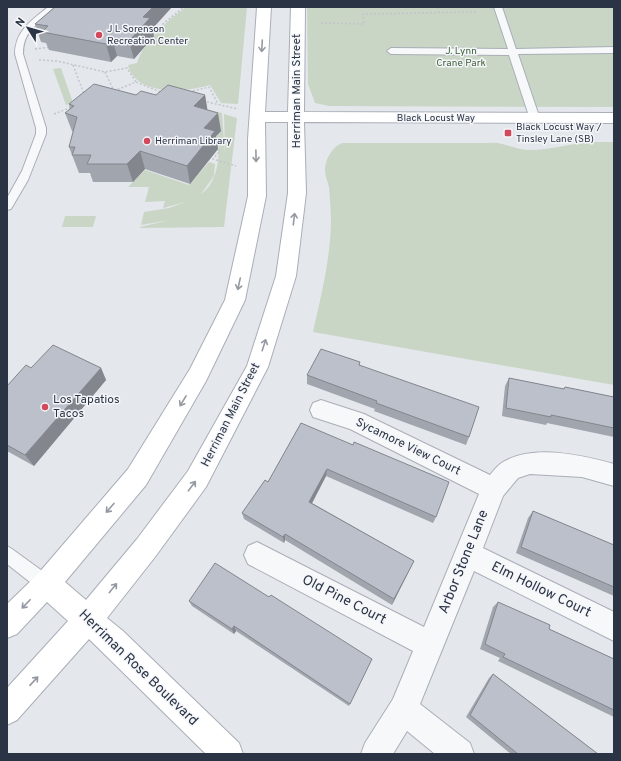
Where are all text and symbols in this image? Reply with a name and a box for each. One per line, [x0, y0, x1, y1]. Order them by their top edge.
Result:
north arrow [8, 8, 48, 48]
text: N [13, 15, 29, 30]
place label: J L Sorenson Recreation Center [107, 23, 188, 48]
marker: J L Sorenson Recreation Center [94, 30, 104, 40]
street label: Herriman Main Street [289, 34, 305, 148]
one-way arrow [258, 39, 265, 52]
park label: J. Lynn Crane Park [436, 45, 486, 70]
street label: Black Locust Way [397, 112, 475, 125]
place label: Black Locust Way / Tinsley Lane (SB) [516, 121, 602, 146]
marker: Black Locust Way / Tinsley Lane (SB) [503, 128, 513, 138]
place label: Herriman Library [155, 135, 232, 148]
marker: Herriman Library [142, 136, 152, 146]
one-way arrow [252, 149, 260, 162]
one-way arrow [290, 213, 297, 226]
one-way arrow [234, 277, 242, 290]
one-way arrow [261, 339, 268, 352]
street label: Herriman Main Street [198, 360, 264, 470]
place label: Los Tapatios Tacos [53, 392, 120, 422]
one-way arrow [178, 395, 186, 407]
marker: Los Tapatios Tacos [40, 402, 50, 412]
street label: Sycamore View Court [353, 415, 463, 479]
one-way arrow [188, 480, 197, 491]
one-way arrow [106, 503, 115, 514]
street label: Arbor Stone Lane [435, 508, 493, 616]
street label: Elm Hollow Court [488, 558, 594, 622]
street label: Old Pine Court [299, 571, 389, 629]
one-way arrow [109, 583, 117, 594]
one-way arrow [22, 599, 31, 609]
street label: Herriman Rose Boulevard [75, 606, 201, 730]
one-way arrow [29, 676, 38, 686]

